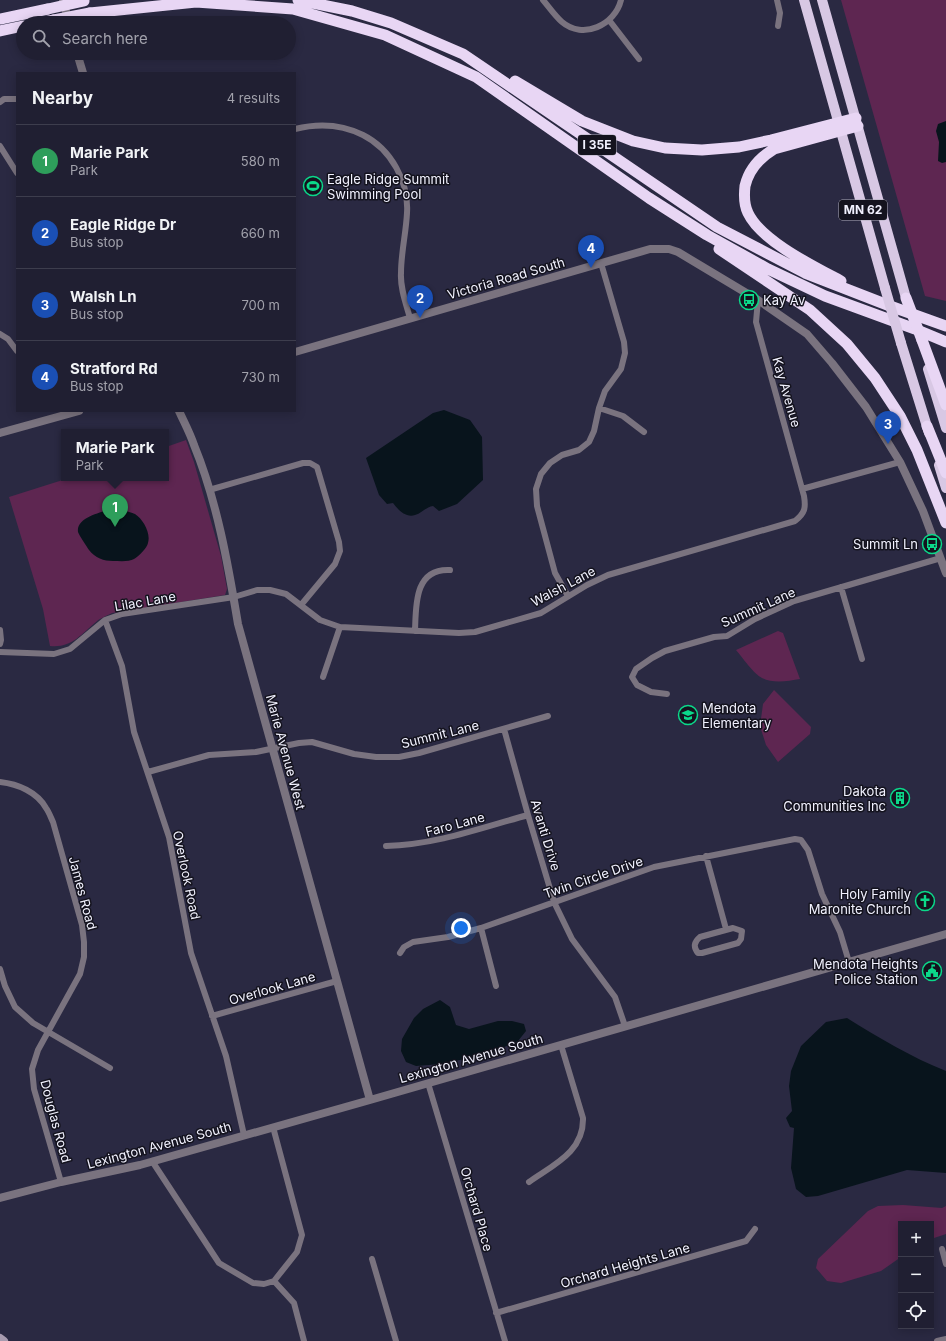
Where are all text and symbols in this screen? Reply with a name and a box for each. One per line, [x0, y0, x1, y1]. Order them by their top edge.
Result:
search box [16, 16, 296, 60]
icon: search [30, 27, 52, 49]
text: Search here [62, 29, 148, 48]
text: Nearby [32, 88, 93, 108]
text: 4 results [227, 90, 280, 106]
road number: I 35E [578, 135, 616, 155]
text: Marie Park [70, 143, 149, 162]
text: 1 [42, 153, 48, 169]
text: 580 m [241, 153, 280, 169]
text: Park [70, 162, 98, 178]
place label: Eagle Ridge Summit Swimming Pool [327, 171, 449, 202]
sports icon: Eagle Ridge Summit Swimming Pool [302, 175, 324, 197]
road number: MN 62 [839, 200, 887, 220]
text: Eagle Ridge Dr [70, 215, 176, 234]
text: 2 [41, 225, 49, 241]
text: 660 m [241, 225, 280, 241]
text: Bus stop [70, 234, 123, 250]
pin: 4 [578, 235, 604, 268]
street label: Victoria Road South [445, 254, 567, 302]
pin: 2 [407, 285, 433, 318]
text: Walsh Ln [70, 287, 137, 306]
bus stop icon: Kay Av [738, 289, 760, 311]
place label: Kay Av [763, 292, 805, 308]
text: 3 [41, 297, 49, 313]
text: 700 m [241, 297, 280, 313]
text: Bus stop [70, 306, 123, 322]
street label: Kay Avenue [769, 355, 805, 429]
text: Stratford Rd [70, 359, 158, 378]
text: 4 [41, 369, 49, 385]
text: 730 m [242, 369, 280, 385]
text: Bus stop [70, 378, 123, 394]
pin: 3 [875, 411, 901, 444]
popup [61, 429, 169, 481]
text: Marie Park [76, 438, 154, 457]
text: Park [76, 457, 103, 473]
pin: 1 [102, 494, 128, 527]
bus stop icon: Summit Ln [921, 533, 943, 555]
place label: Summit Ln [853, 536, 918, 552]
street label: Walsh Lane [528, 562, 598, 610]
street label: Summit Lane [718, 583, 798, 631]
street label: Lilac Lane [113, 588, 177, 614]
street label: Marie Avenue West [263, 693, 309, 811]
place label: Mendota Elementary [702, 700, 771, 731]
school or university icon: Mendota Elementary [677, 704, 699, 726]
street label: Summit Lane [399, 717, 481, 751]
place label: Dakota Communities Inc [783, 783, 886, 814]
building icon: Dakota Communities Inc [889, 787, 911, 809]
street label: Avanti Drive [528, 797, 564, 873]
street label: Faro Lane [424, 808, 486, 840]
street label: Overlook Road [170, 829, 204, 921]
street label: Twin Circle Drive [541, 852, 645, 902]
street label: James Road [65, 854, 101, 932]
place label: Holy Family Maronite Church [809, 886, 911, 917]
church icon: Holy Family Maronite Church [914, 890, 936, 912]
your location [451, 918, 471, 938]
place label: Mendota Heights Police Station [813, 956, 918, 987]
public building icon: Mendota Heights Police Station [921, 960, 943, 982]
street label: Overlook Lane [227, 968, 317, 1008]
street label: Lexington Avenue South [397, 1030, 545, 1086]
street label: Douglas Road [37, 1078, 75, 1164]
street label: Lexington Avenue South [85, 1118, 233, 1172]
street label: Orchard Place [457, 1165, 497, 1253]
map controls [898, 1221, 934, 1329]
button: + [898, 1221, 934, 1257]
street label: Orchard Heights Lane [558, 1239, 692, 1291]
button: − [898, 1257, 934, 1293]
button: locate [898, 1293, 934, 1329]

